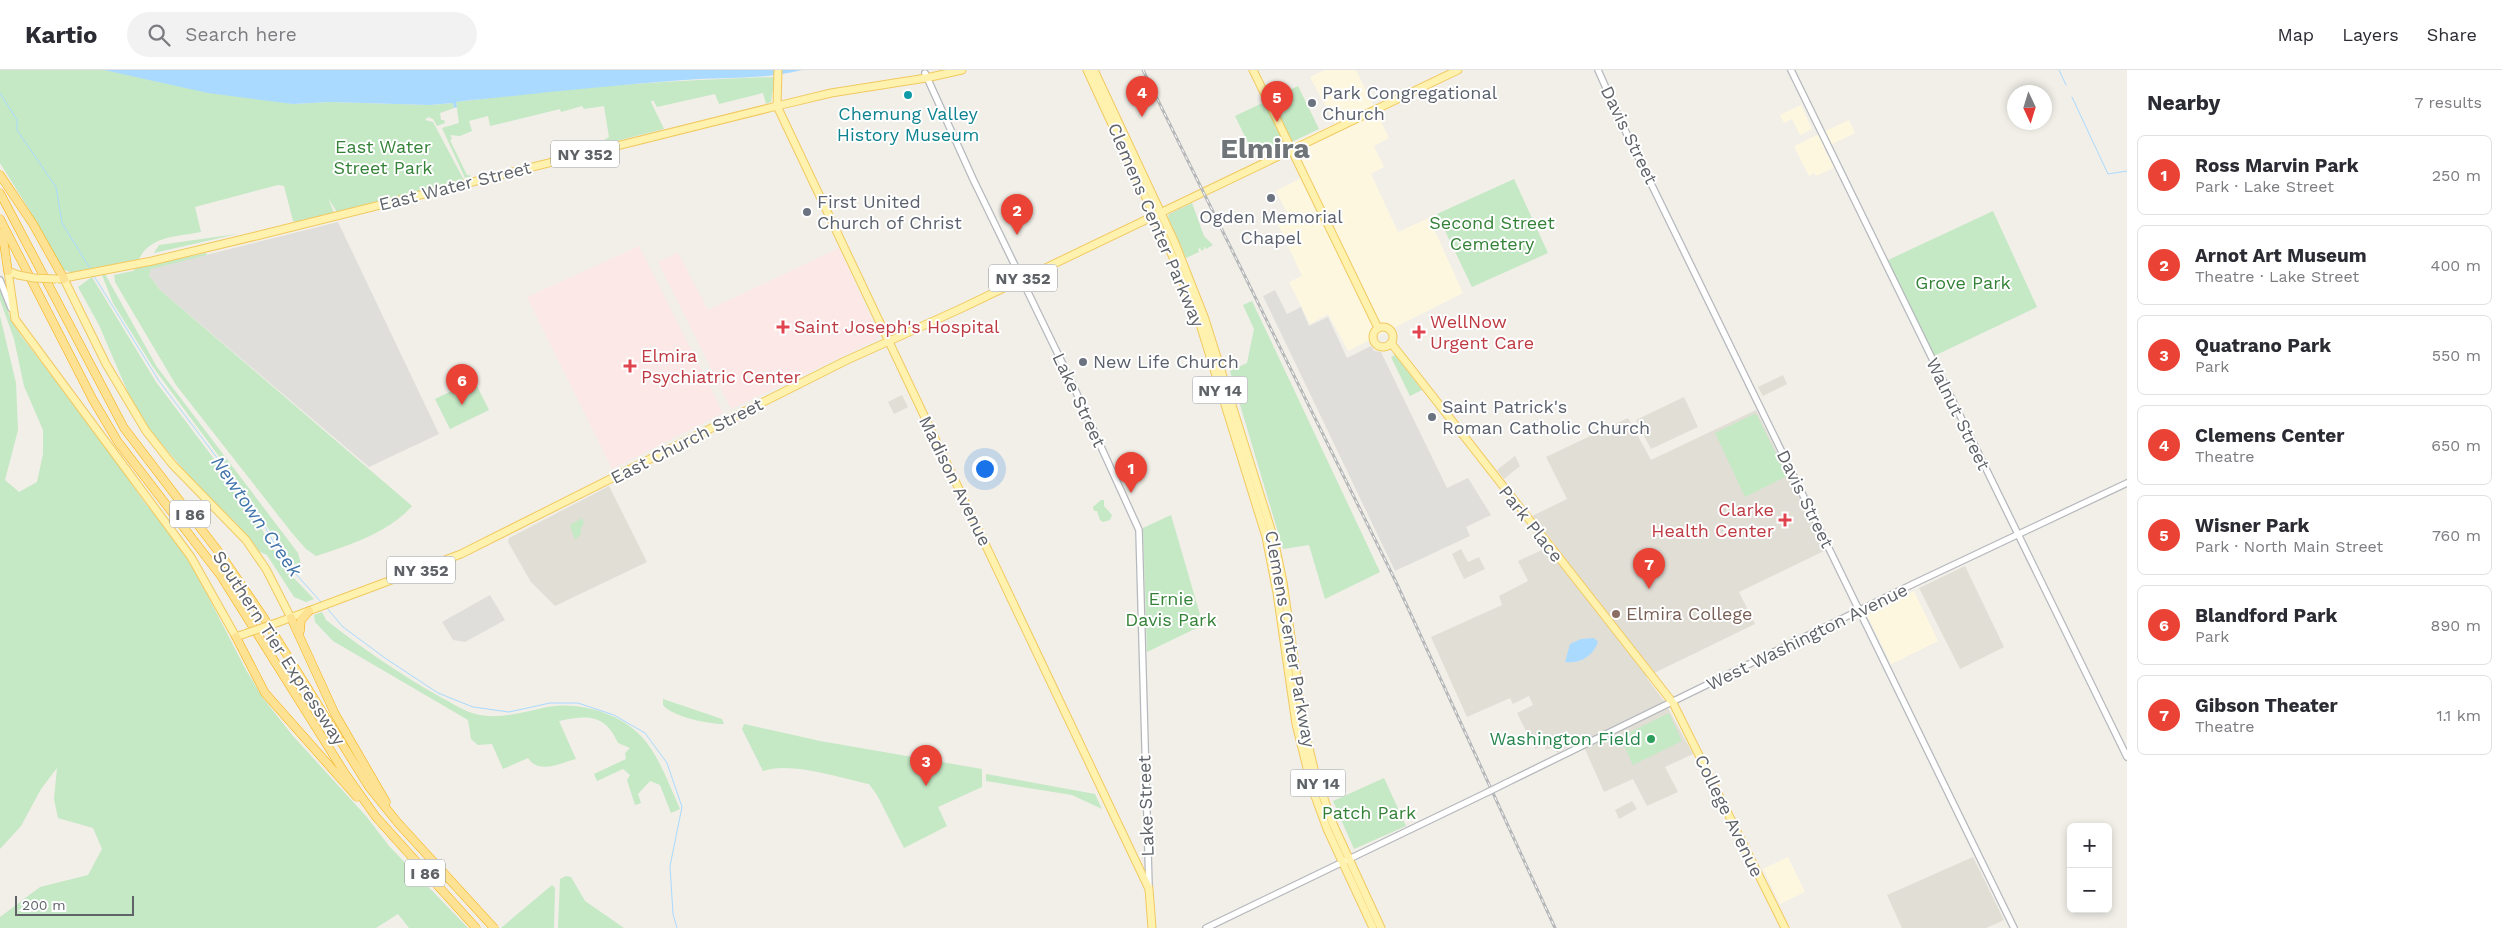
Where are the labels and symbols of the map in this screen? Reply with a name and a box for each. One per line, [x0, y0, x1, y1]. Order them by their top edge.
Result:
pin: 4 [1126, 76, 1158, 117]
pin: 5 [1261, 81, 1293, 122]
place label: Park Congregational Church [1322, 82, 1498, 124]
street label: Davis Street [1597, 82, 1662, 188]
north arrow [2007, 85, 2052, 130]
marker: Chemung Valley History Museum [902, 89, 914, 101]
marker: Park Congregational Church [1306, 97, 1318, 109]
place label: Chemung Valley History Museum [837, 103, 979, 145]
street label: Clemens Center Parkway [1104, 120, 1209, 331]
district label: Elmira [1220, 132, 1310, 165]
park label: East Water Street Park [333, 136, 433, 178]
road number: NY 352 [551, 140, 619, 168]
street label: East Water Street [377, 156, 534, 215]
place label: First United Church of Christ [817, 191, 962, 233]
marker: Ogden Memorial Chapel [1265, 192, 1277, 204]
pin: 2 [1001, 194, 1033, 235]
marker: First United Church of Christ [801, 206, 813, 218]
place label: Ogden Memorial Chapel [1199, 206, 1343, 248]
park label: Second Street Cemetery [1429, 212, 1555, 254]
road number: NY 352 [989, 264, 1057, 292]
park label: Grove Park [1915, 272, 2011, 293]
place label: WellNow Urgent Care [1430, 311, 1534, 353]
place label: Saint Joseph's Hospital [794, 316, 1000, 337]
marker: Saint Joseph's Hospital [776, 320, 790, 334]
marker: WellNow Urgent Care [1412, 325, 1426, 339]
place label: Elmira Psychiatric Center [641, 345, 801, 387]
street label: Lake Street [1048, 349, 1111, 451]
place label: New Life Church [1093, 351, 1239, 372]
street label: Walnut Street [1922, 354, 1995, 474]
marker: New Life Church [1077, 356, 1089, 368]
marker: Elmira Psychiatric Center [623, 359, 637, 373]
pin: 6 [446, 364, 478, 405]
road number: NY 14 [1192, 376, 1248, 404]
street label: East Church Street [607, 393, 767, 488]
place label: Saint Patrick's Roman Catholic Church [1442, 396, 1650, 438]
marker: Saint Patrick's Roman Catholic Church [1426, 411, 1438, 423]
street label: Madison Avenue [915, 412, 996, 549]
street label: Davis Street [1773, 446, 1838, 552]
water label: Newtown Creek [206, 451, 307, 582]
pin: 1 [1115, 452, 1147, 493]
your location [972, 456, 998, 482]
street label: Park Place [1495, 481, 1568, 566]
place label: Clarke Health Center [1651, 499, 1774, 541]
road number: I 86 [170, 500, 210, 528]
marker: Clarke Health Center [1778, 513, 1792, 527]
street label: Clemens Center Parkway [1261, 529, 1320, 750]
street label: Southern Tier Expressway [209, 547, 351, 749]
pin: 7 [1633, 548, 1665, 589]
road number: NY 352 [387, 556, 455, 584]
street label: West Washington Avenue [1703, 579, 1911, 694]
park label: Ernie Davis Park [1125, 588, 1217, 630]
place label: Elmira College [1626, 603, 1752, 624]
marker: Elmira College [1610, 608, 1622, 620]
place label: Washington Field [1490, 728, 1641, 749]
marker: Washington Field [1645, 733, 1657, 745]
pin: 3 [910, 745, 942, 786]
street label: College Avenue [1691, 751, 1768, 880]
street label: Lake Street [1133, 754, 1158, 857]
road number: NY 14 [1290, 770, 1346, 796]
park label: Patch Park [1322, 802, 1416, 823]
road number: I 86 [405, 860, 445, 886]
scale bar [15, 893, 134, 916]

